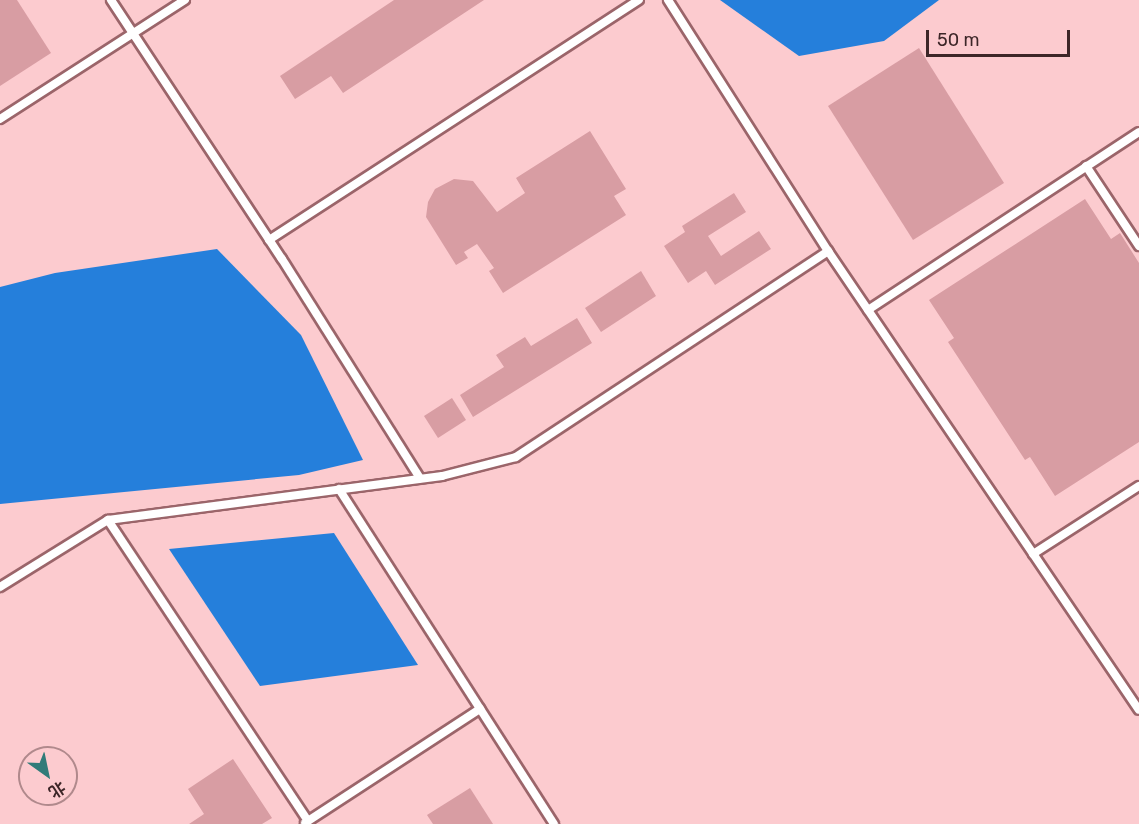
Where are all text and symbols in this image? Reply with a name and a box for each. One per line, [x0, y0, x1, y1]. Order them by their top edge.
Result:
scale bar [929, 18, 1073, 56]
text: 50 m [937, 29, 980, 51]
north arrow [18, 746, 78, 806]
text: 北 [45, 778, 69, 802]

